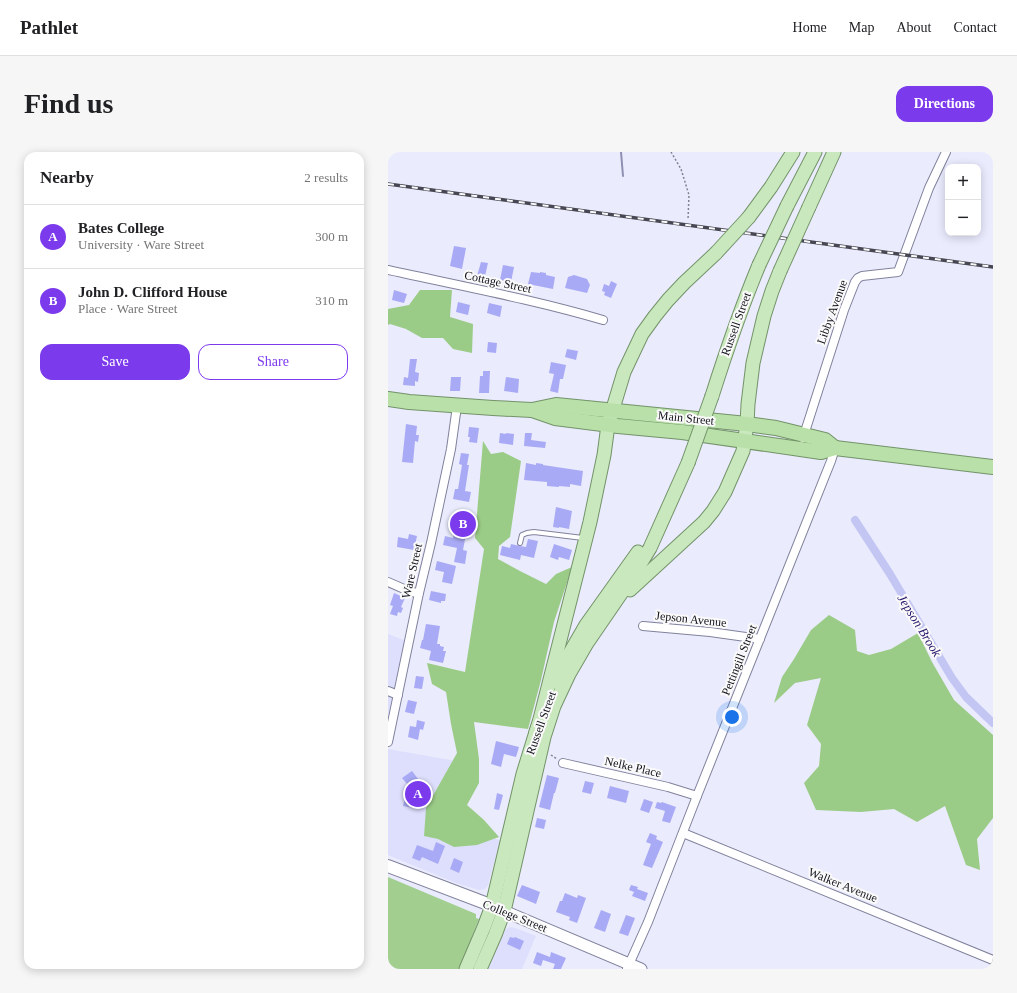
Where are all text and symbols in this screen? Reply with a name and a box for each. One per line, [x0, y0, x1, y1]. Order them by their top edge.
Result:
text: Pathlet [20, 17, 78, 38]
text: Home [793, 20, 827, 35]
text: Map [849, 20, 874, 35]
text: About [896, 20, 931, 35]
text: Contact [953, 20, 997, 35]
button: Directions [896, 86, 993, 122]
text: Find us [24, 88, 114, 119]
map controls [945, 164, 981, 236]
button: + [945, 164, 981, 200]
text: Nearby [40, 168, 94, 187]
text: 2 results [304, 170, 348, 185]
button: − [945, 200, 981, 236]
text: Bates College [78, 220, 164, 236]
text: A [48, 229, 58, 244]
text: 300 m [315, 229, 348, 244]
text: University · Ware Street [78, 237, 204, 252]
street label: Cottage Street [463, 268, 534, 296]
street label: Libby Avenue [814, 278, 850, 346]
text: John D. Clifford House [78, 284, 227, 300]
street label: Russell Street [718, 290, 754, 358]
text: B [49, 293, 57, 308]
text: 310 m [315, 293, 348, 308]
text: Place · Ware Street [78, 301, 177, 316]
button: Save [40, 344, 190, 380]
button: Share [198, 344, 348, 380]
street label: Main Street [657, 408, 715, 428]
pin: B [450, 509, 476, 539]
street label: Ware Street [399, 541, 425, 600]
water label: Jepson Brook [894, 591, 945, 659]
street label: Jepson Avenue [655, 608, 727, 630]
street label: Pettingill Street [718, 622, 760, 697]
street label: Russell Street [523, 689, 559, 757]
your location [722, 707, 742, 727]
street label: Nelke Place [603, 754, 663, 780]
pin: A [405, 779, 431, 809]
street label: Walker Avenue [806, 865, 880, 905]
street label: College Street [481, 897, 550, 936]

